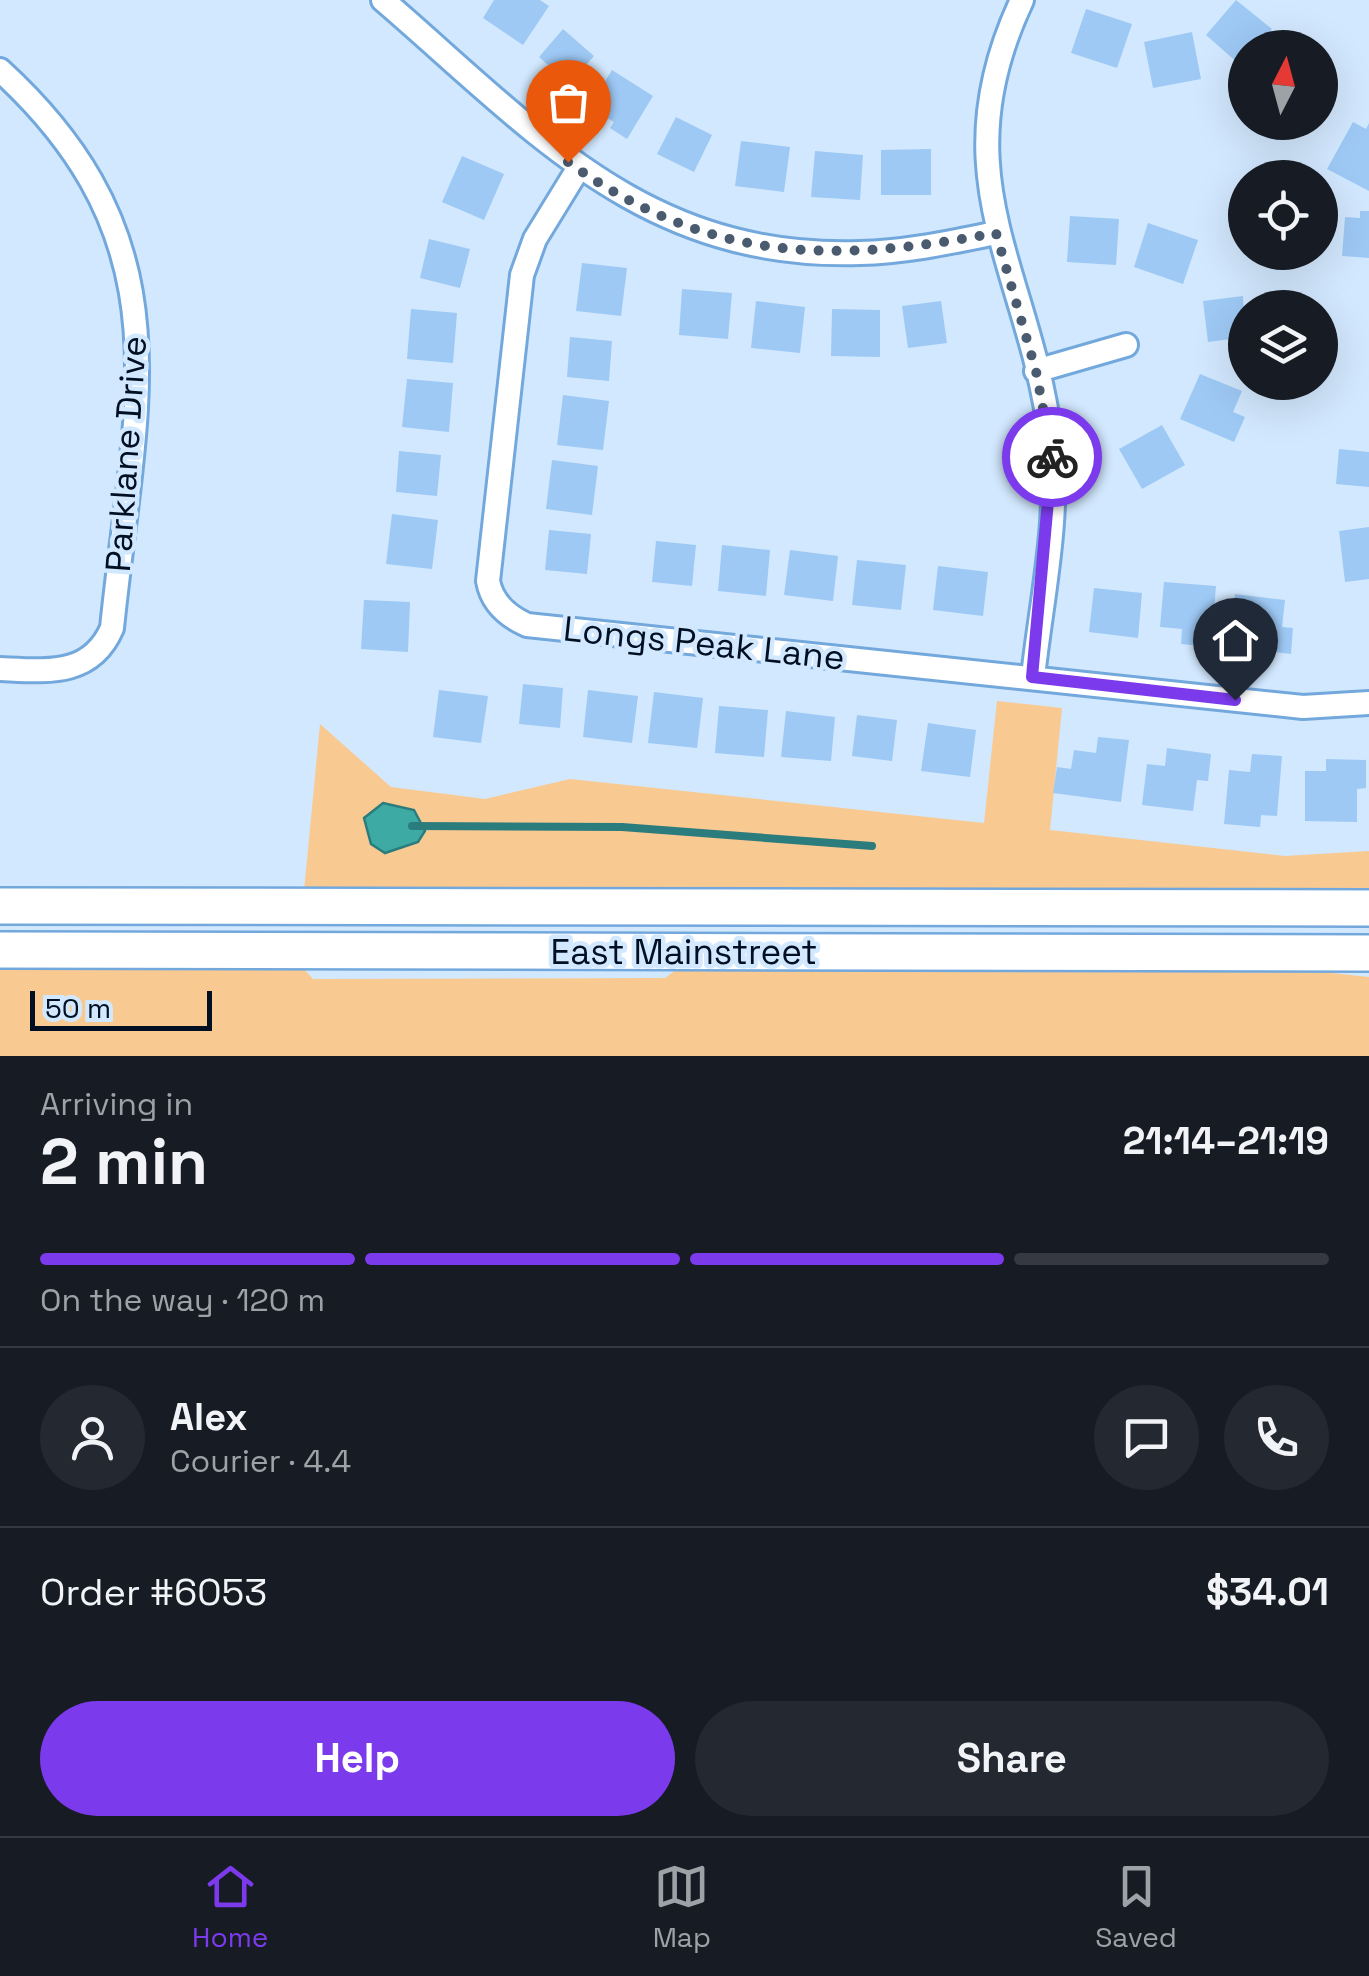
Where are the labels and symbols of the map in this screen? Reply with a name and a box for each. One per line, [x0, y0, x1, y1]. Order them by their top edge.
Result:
north arrow [1228, 30, 1338, 140]
pin [526, 60, 611, 163]
street label: Parklane Drive [96, 334, 156, 574]
courier [1002, 407, 1102, 507]
pin [1193, 598, 1278, 701]
street label: Longs Peak Lane [561, 606, 847, 680]
street label: East Mainstreet [551, 930, 817, 974]
scale bar [30, 986, 212, 1030]

